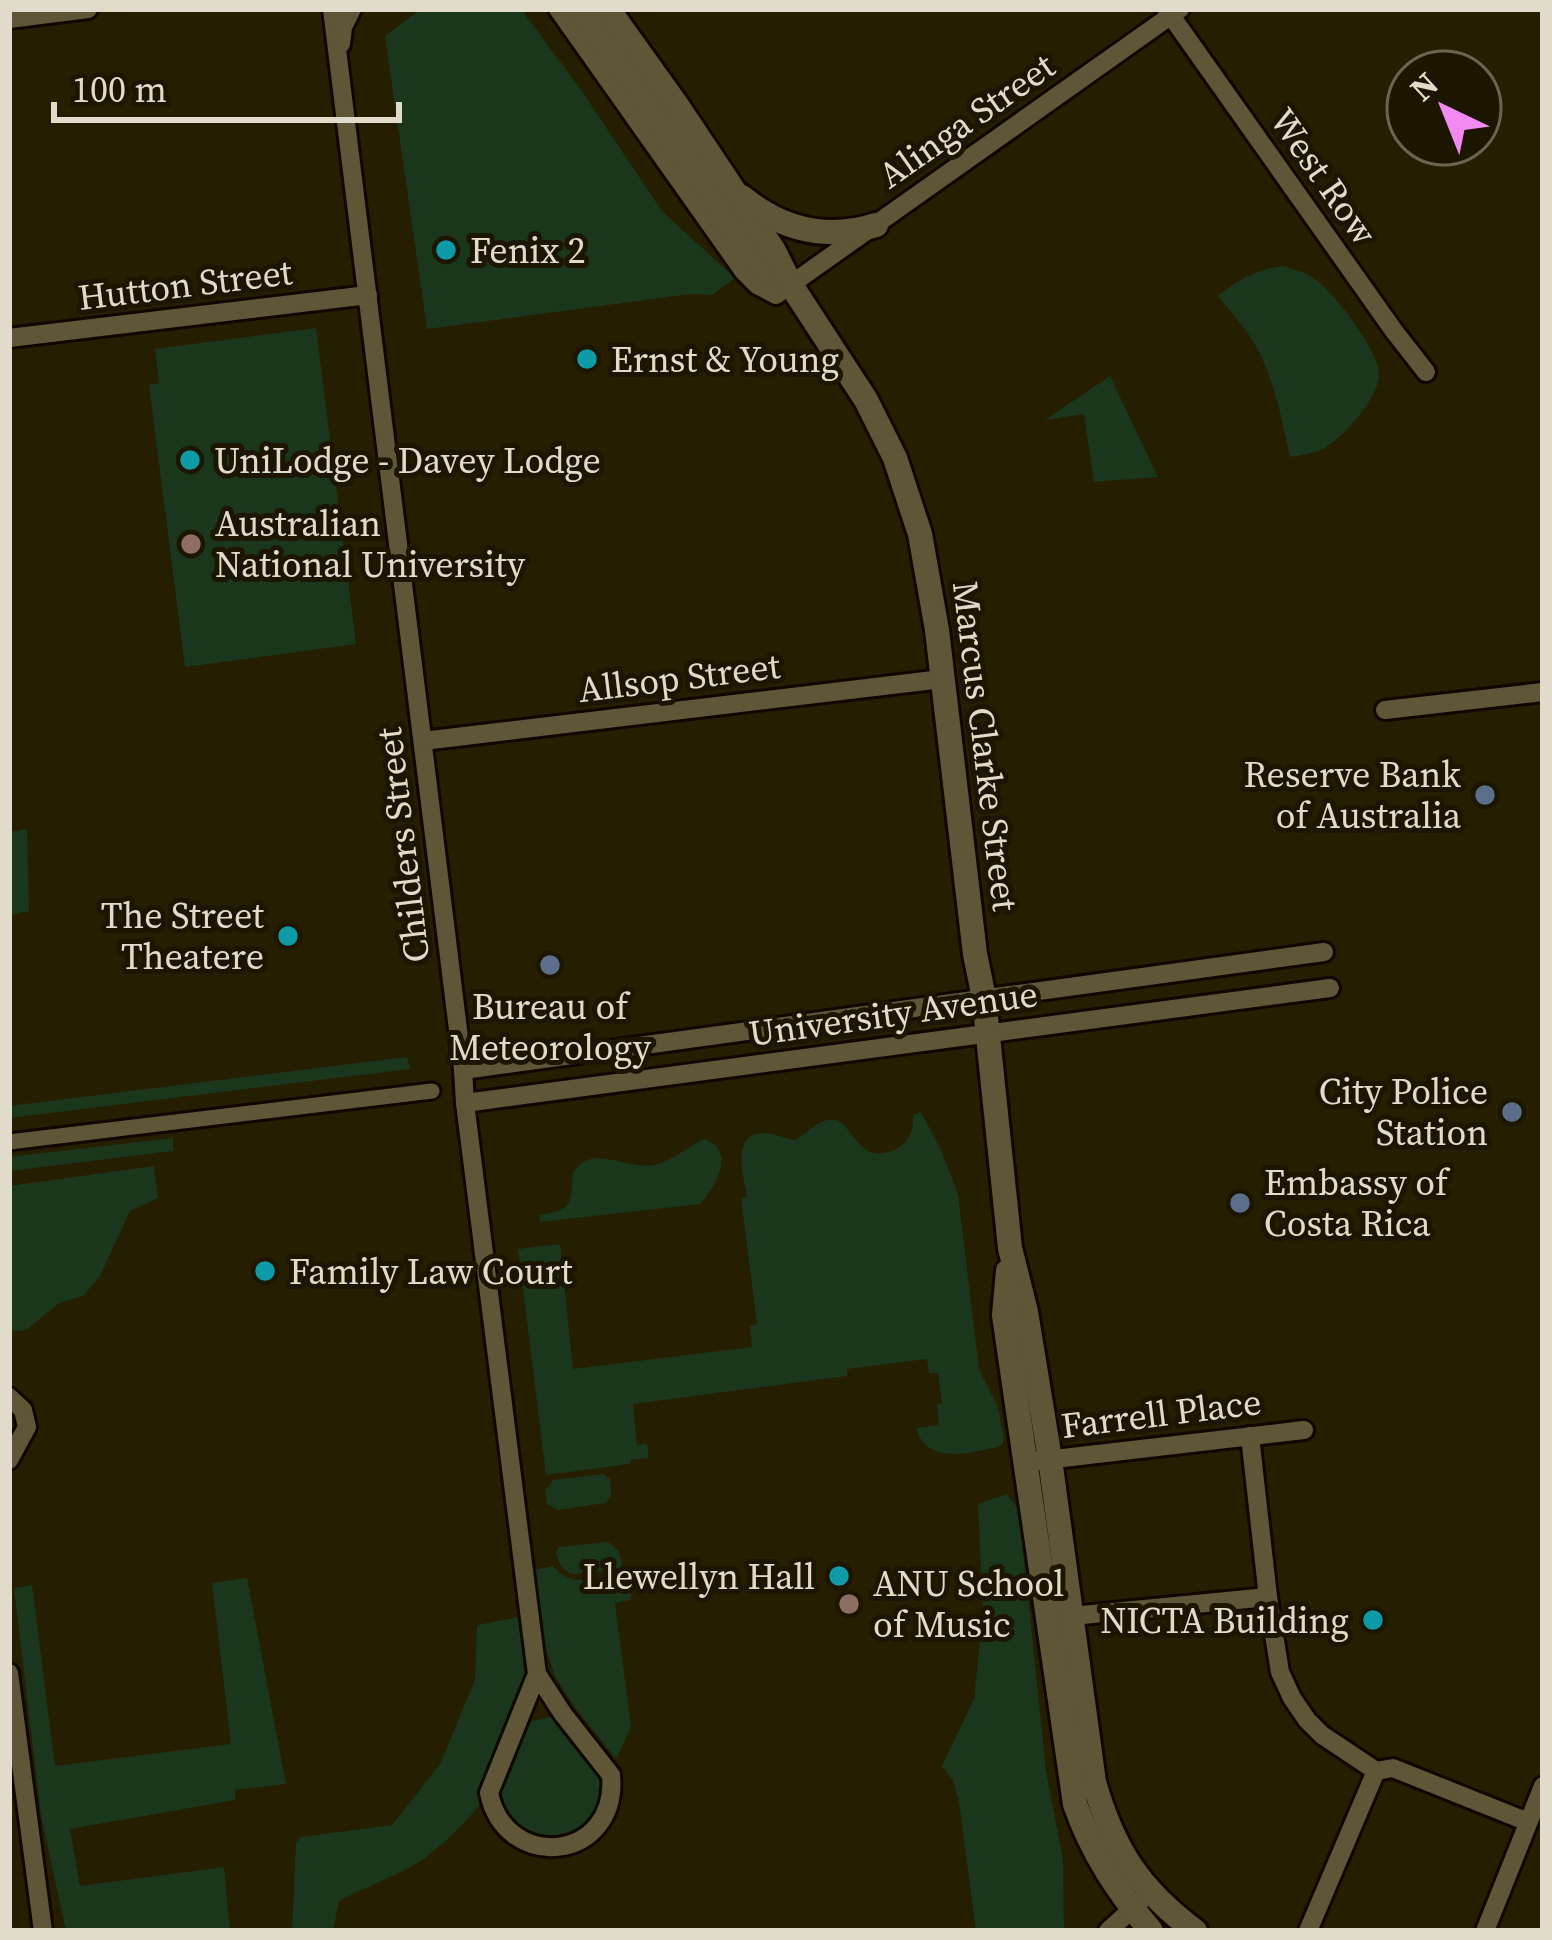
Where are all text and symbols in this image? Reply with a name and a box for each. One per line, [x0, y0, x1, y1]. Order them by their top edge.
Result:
street label: Alinga Street [868, 41, 1064, 199]
scale bar [54, 48, 399, 122]
north arrow [1384, 48, 1504, 168]
text: N [1400, 62, 1448, 111]
text: 100 m [72, 65, 167, 114]
street label: West Row [1259, 98, 1389, 255]
place label: Fenix 2 [470, 226, 586, 275]
marker: Fenix 2 [433, 237, 459, 263]
street label: Hutton Street [75, 247, 295, 322]
place label: Ernst & Young [611, 335, 839, 384]
marker: Ernst & Young [574, 346, 600, 372]
place label: UniLodge - Davey Lodge [214, 436, 601, 485]
marker: UniLodge - Davey Lodge [177, 447, 203, 473]
place label: Australian National University [215, 499, 526, 589]
marker: Australian National University [178, 531, 204, 557]
street label: Marcus Clarke Street [941, 578, 1030, 914]
street label: Allsop Street [575, 641, 783, 714]
street label: Childers Street [364, 724, 441, 965]
place label: Reserve Bank of Australia [1243, 750, 1462, 840]
marker: Reserve Bank of Australia [1472, 782, 1498, 808]
place label: The Street Theatere [101, 891, 264, 981]
marker: The Street Theatere [275, 923, 301, 949]
marker: Bureau of Meteorology [537, 952, 563, 978]
street label: University Avenue [746, 969, 1040, 1058]
place label: Bureau of Meteorology [449, 982, 652, 1072]
place label: City Police Station [1319, 1067, 1488, 1157]
marker: City Police Station [1499, 1099, 1525, 1125]
place label: Embassy of Costa Rica [1264, 1158, 1451, 1248]
marker: Embassy of Costa Rica [1227, 1190, 1253, 1216]
place label: Family Law Court [289, 1247, 573, 1296]
marker: Family Law Court [252, 1258, 278, 1284]
street label: Farrell Place [1058, 1377, 1264, 1450]
place label: Llewellyn Hall [583, 1552, 815, 1601]
place label: ANU School of Music [873, 1559, 1064, 1649]
marker: Llewellyn Hall [826, 1563, 852, 1589]
marker: ANU School of Music [836, 1591, 862, 1617]
place label: NICTA Building [1100, 1596, 1349, 1645]
marker: NICTA Building [1360, 1607, 1386, 1633]

